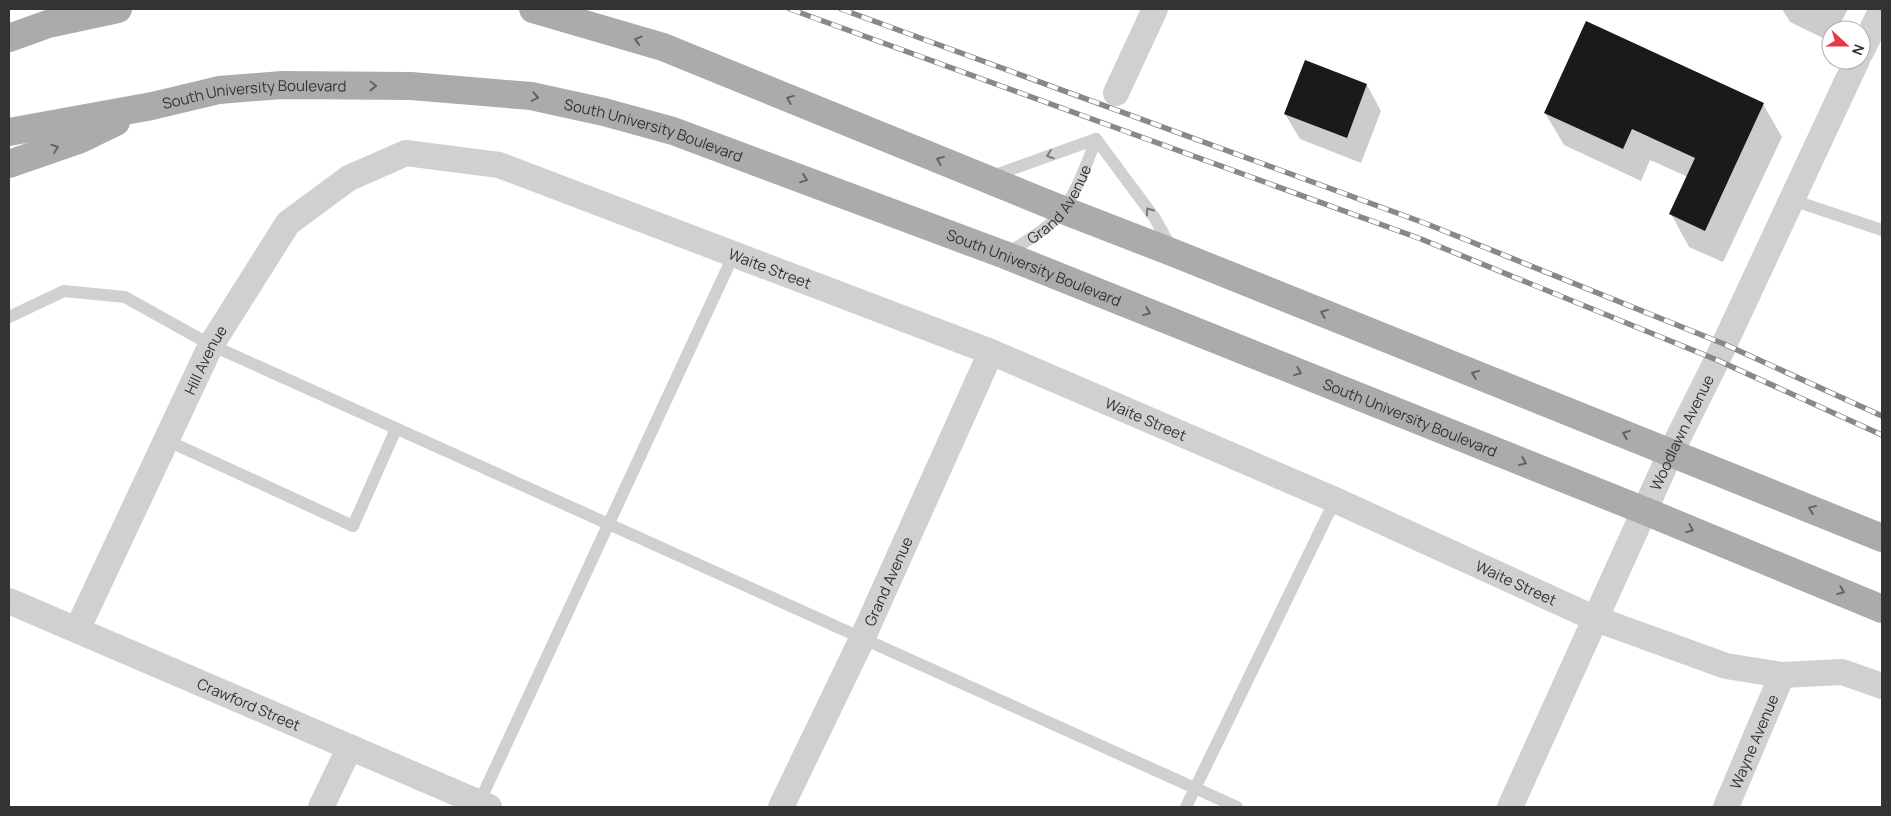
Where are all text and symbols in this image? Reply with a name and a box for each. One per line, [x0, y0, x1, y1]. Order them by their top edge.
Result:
north arrow [1821, 20, 1871, 70]
one-way arrow [635, 35, 643, 45]
text: N [1848, 42, 1869, 58]
street label: South University Boulevard [160, 74, 347, 114]
one-way arrow [370, 81, 378, 91]
one-way arrow [531, 92, 540, 102]
street label: South University Boulevard [562, 93, 746, 167]
one-way arrow [786, 95, 794, 105]
one-way arrow [50, 144, 58, 154]
one-way arrow [1046, 149, 1054, 159]
one-way arrow [936, 156, 945, 167]
street label: Grand Avenue [1023, 161, 1096, 249]
one-way arrow [799, 173, 808, 183]
one-way arrow [1146, 207, 1155, 217]
street label: South University Boulevard [944, 224, 1124, 311]
street label: Waite Street [726, 243, 814, 293]
one-way arrow [1142, 306, 1151, 316]
one-way arrow [1321, 309, 1329, 319]
street label: Hill Avenue [179, 321, 232, 398]
one-way arrow [1293, 366, 1302, 377]
one-way arrow [1471, 369, 1480, 380]
street label: Woodlawn Avenue [1645, 371, 1719, 494]
street label: South University Boulevard [1320, 373, 1500, 461]
street label: Waite Street [1102, 392, 1190, 445]
one-way arrow [1622, 430, 1631, 440]
one-way arrow [1518, 456, 1527, 466]
one-way arrow [1808, 505, 1817, 516]
one-way arrow [1685, 523, 1694, 534]
street label: Grand Avenue [859, 533, 917, 629]
street label: Waite Street [1472, 555, 1560, 610]
one-way arrow [1836, 586, 1844, 596]
street label: Crawford Street [194, 672, 304, 735]
street label: Wayne Avenue [1724, 691, 1783, 792]

